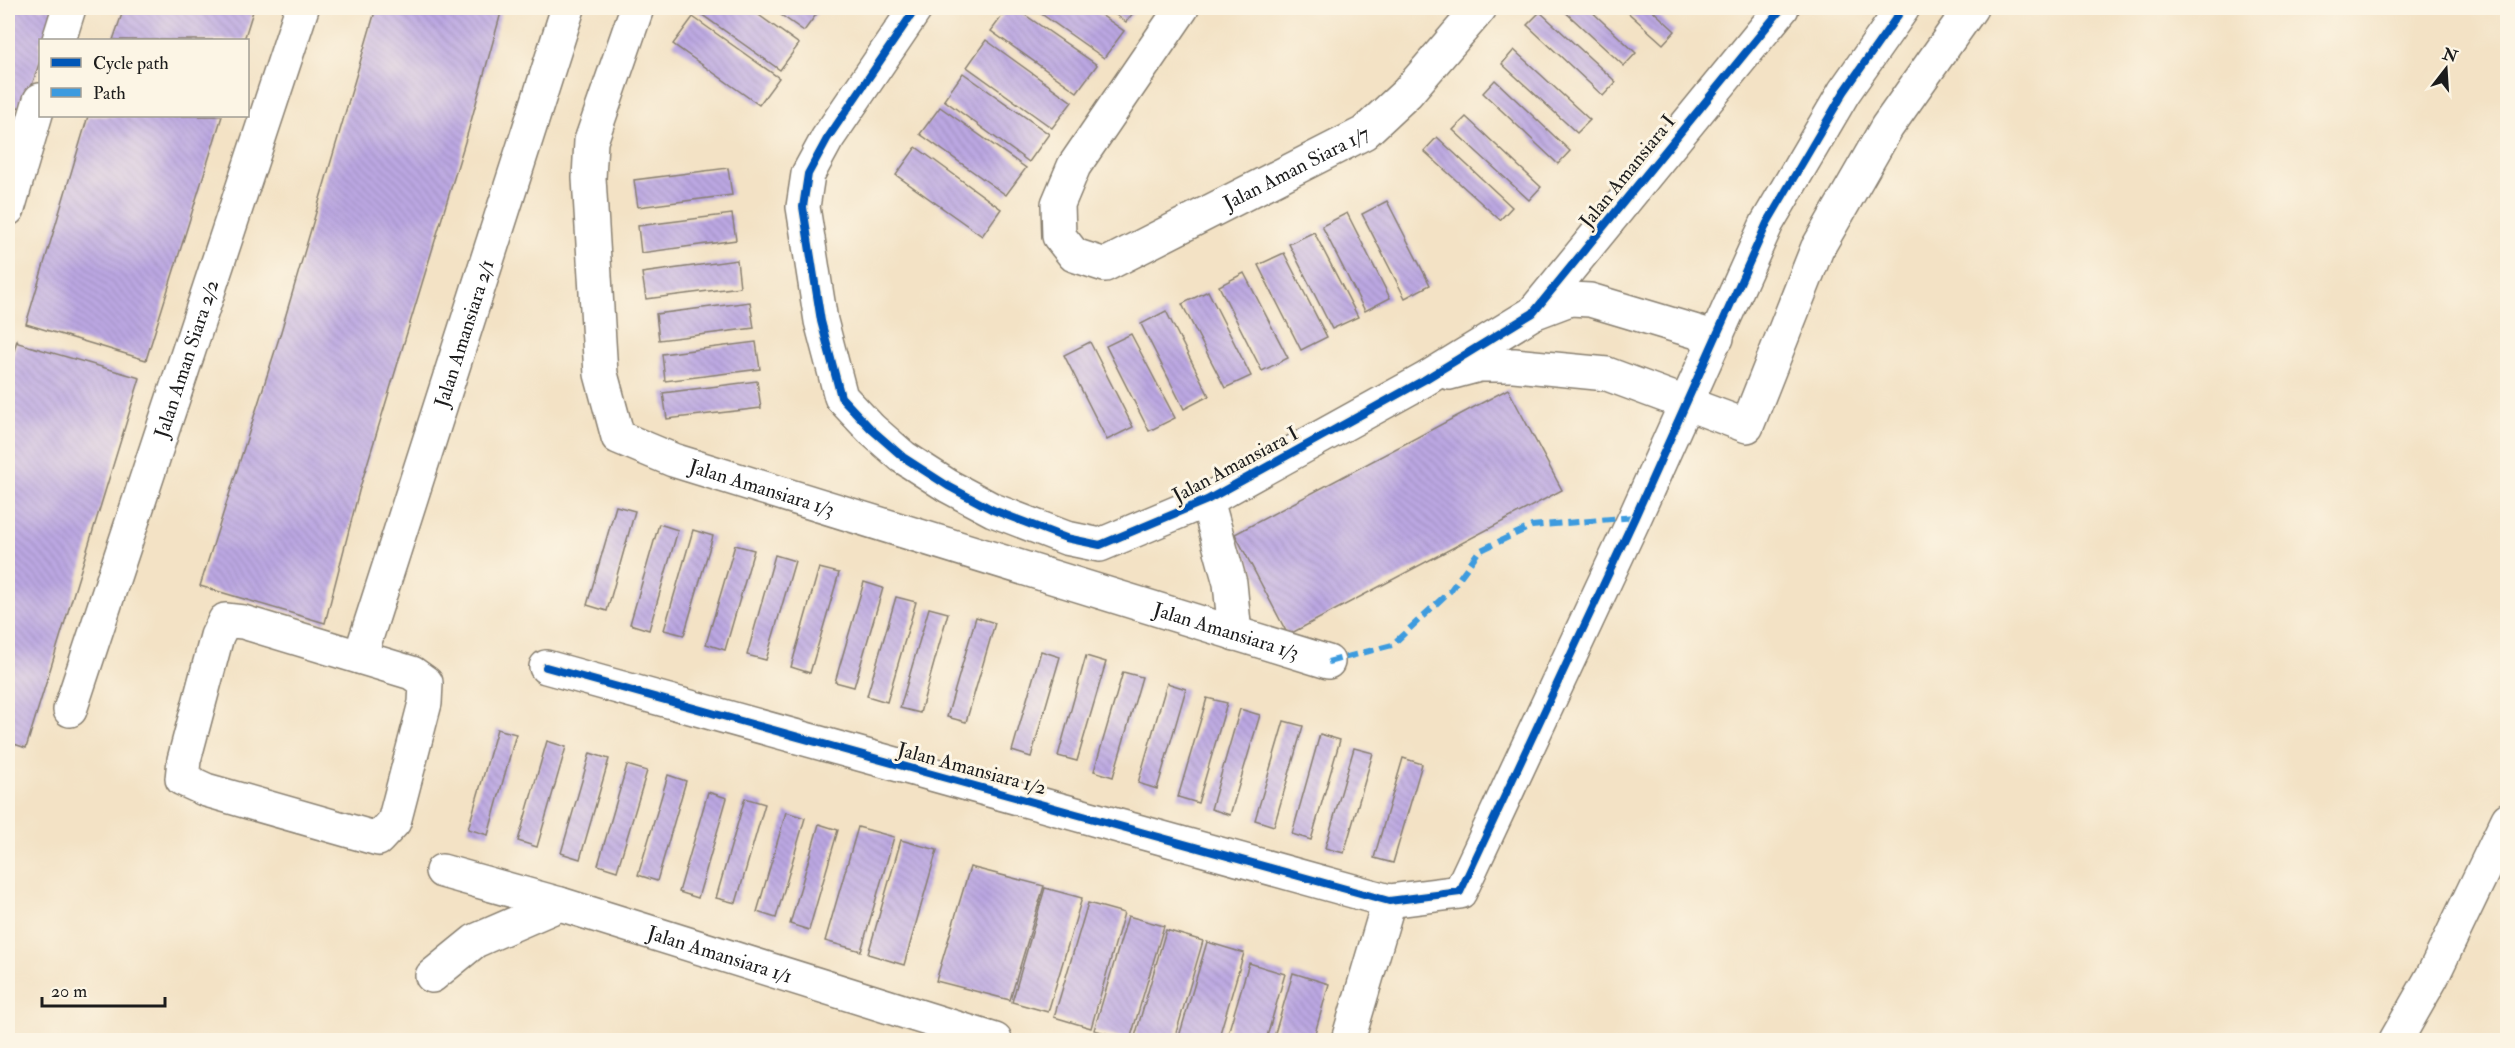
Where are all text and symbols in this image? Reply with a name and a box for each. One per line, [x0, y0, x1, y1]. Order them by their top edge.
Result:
legend [39, 39, 249, 117]
north arrow [2416, 39, 2476, 99]
text: N [2439, 44, 2461, 67]
text: Cycle path [93, 52, 169, 75]
text: Path [93, 82, 126, 105]
street label: Jalan Amansiara I [1573, 109, 1681, 234]
street label: Jalan Aman Siara 1/7 [1218, 120, 1374, 216]
street label: Jalan Amansiara 2/1 [429, 257, 500, 411]
street label: Jalan Aman Siara 2/2 [149, 277, 224, 442]
street label: Jalan Amansiara I [1167, 421, 1302, 509]
street label: Jalan Amansiara 1/3 [685, 453, 838, 522]
street label: Jalan Amansiara 1/3 [1149, 597, 1302, 665]
street label: Jalan Amansiara 1/2 [894, 736, 1049, 800]
street label: Jalan Amansiara 1/1 [643, 920, 795, 989]
scale bar [42, 970, 165, 1008]
text: 20 m [51, 980, 87, 1003]

